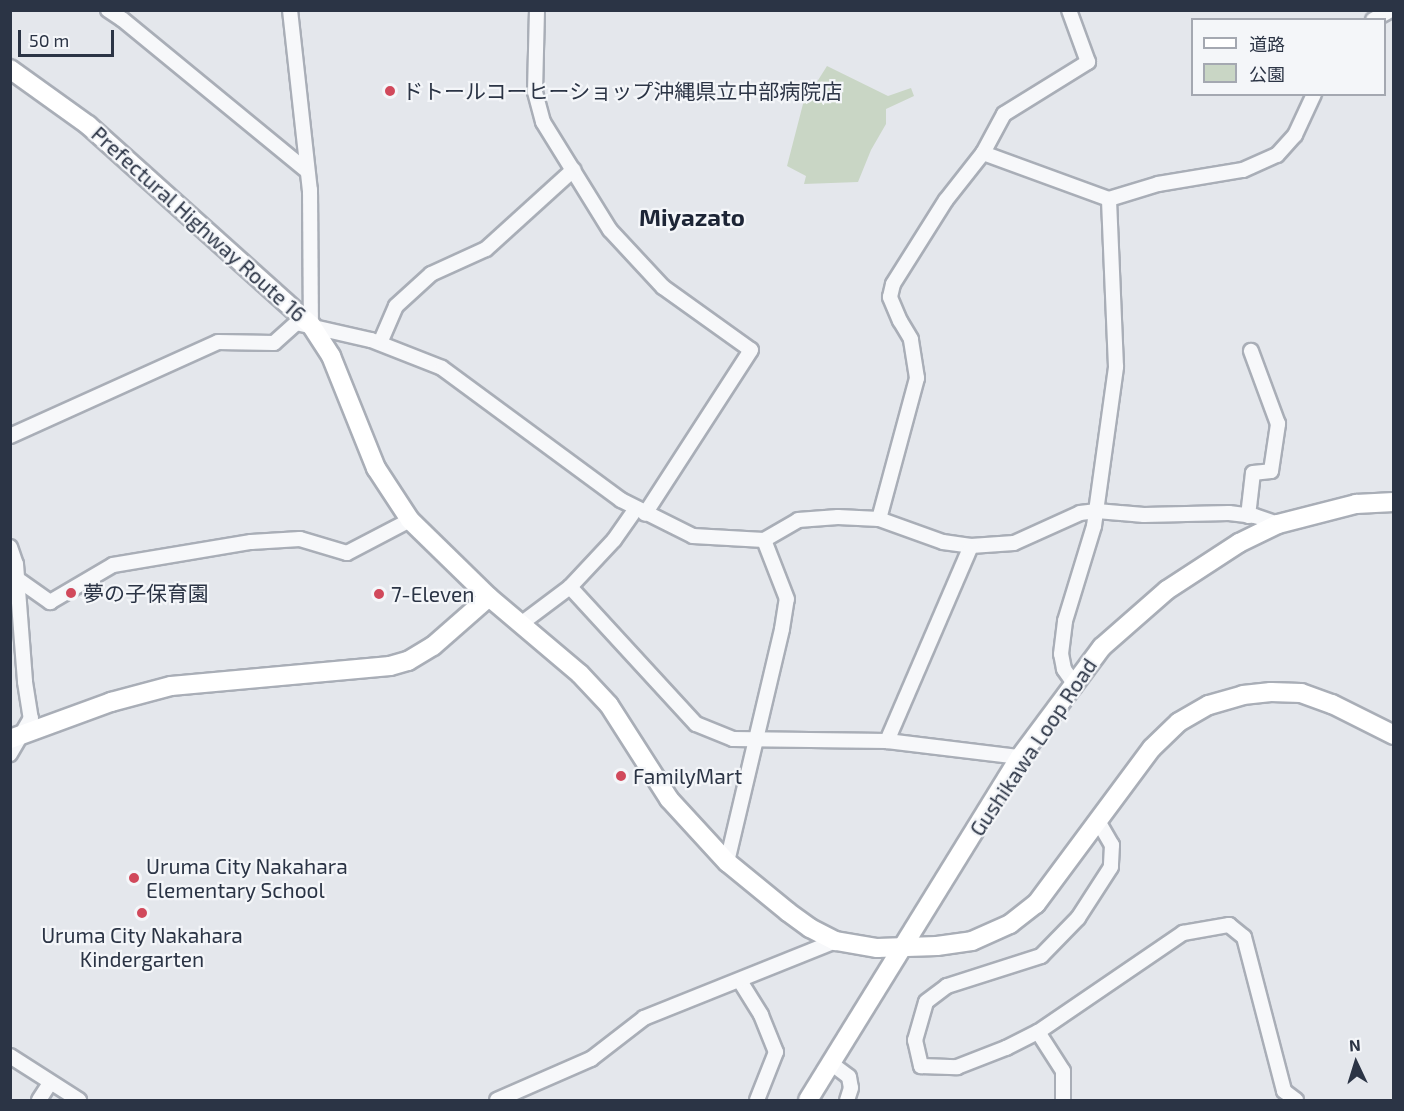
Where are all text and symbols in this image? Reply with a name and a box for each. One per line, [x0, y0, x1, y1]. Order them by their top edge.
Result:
scale bar [21, 18, 117, 56]
legend [1191, 18, 1386, 96]
text: 50 m [29, 29, 69, 51]
text: 道路 [1249, 33, 1285, 55]
text: 公園 [1249, 63, 1285, 85]
place label: ドトールコーヒーショップ沖縄県立中部病院店 [402, 78, 843, 104]
marker: ドトールコーヒーショップ沖縄県立中部病院店 [383, 84, 397, 98]
street label: Prefectural Highway Route 16 [86, 121, 312, 327]
district label: Miyazato [639, 203, 745, 231]
place label: 夢の子保育園 [83, 580, 209, 606]
place label: 7-Eleven [391, 581, 474, 607]
marker: 夢の子保育園 [64, 586, 78, 600]
marker: 7-Eleven [372, 587, 386, 601]
street label: Gushikawa Loop Road [964, 653, 1102, 841]
place label: FamilyMart [633, 763, 742, 789]
marker: FamilyMart [614, 769, 628, 783]
place label: Uruma City Nakahara Elementary School [146, 853, 348, 903]
marker: Uruma City Nakahara Elementary School [127, 871, 141, 885]
marker: Uruma City Nakahara Kindergarten [135, 906, 149, 920]
place label: Uruma City Nakahara Kindergarten [41, 922, 243, 972]
north arrow [1326, 1033, 1386, 1093]
text: N [1348, 1035, 1361, 1054]

